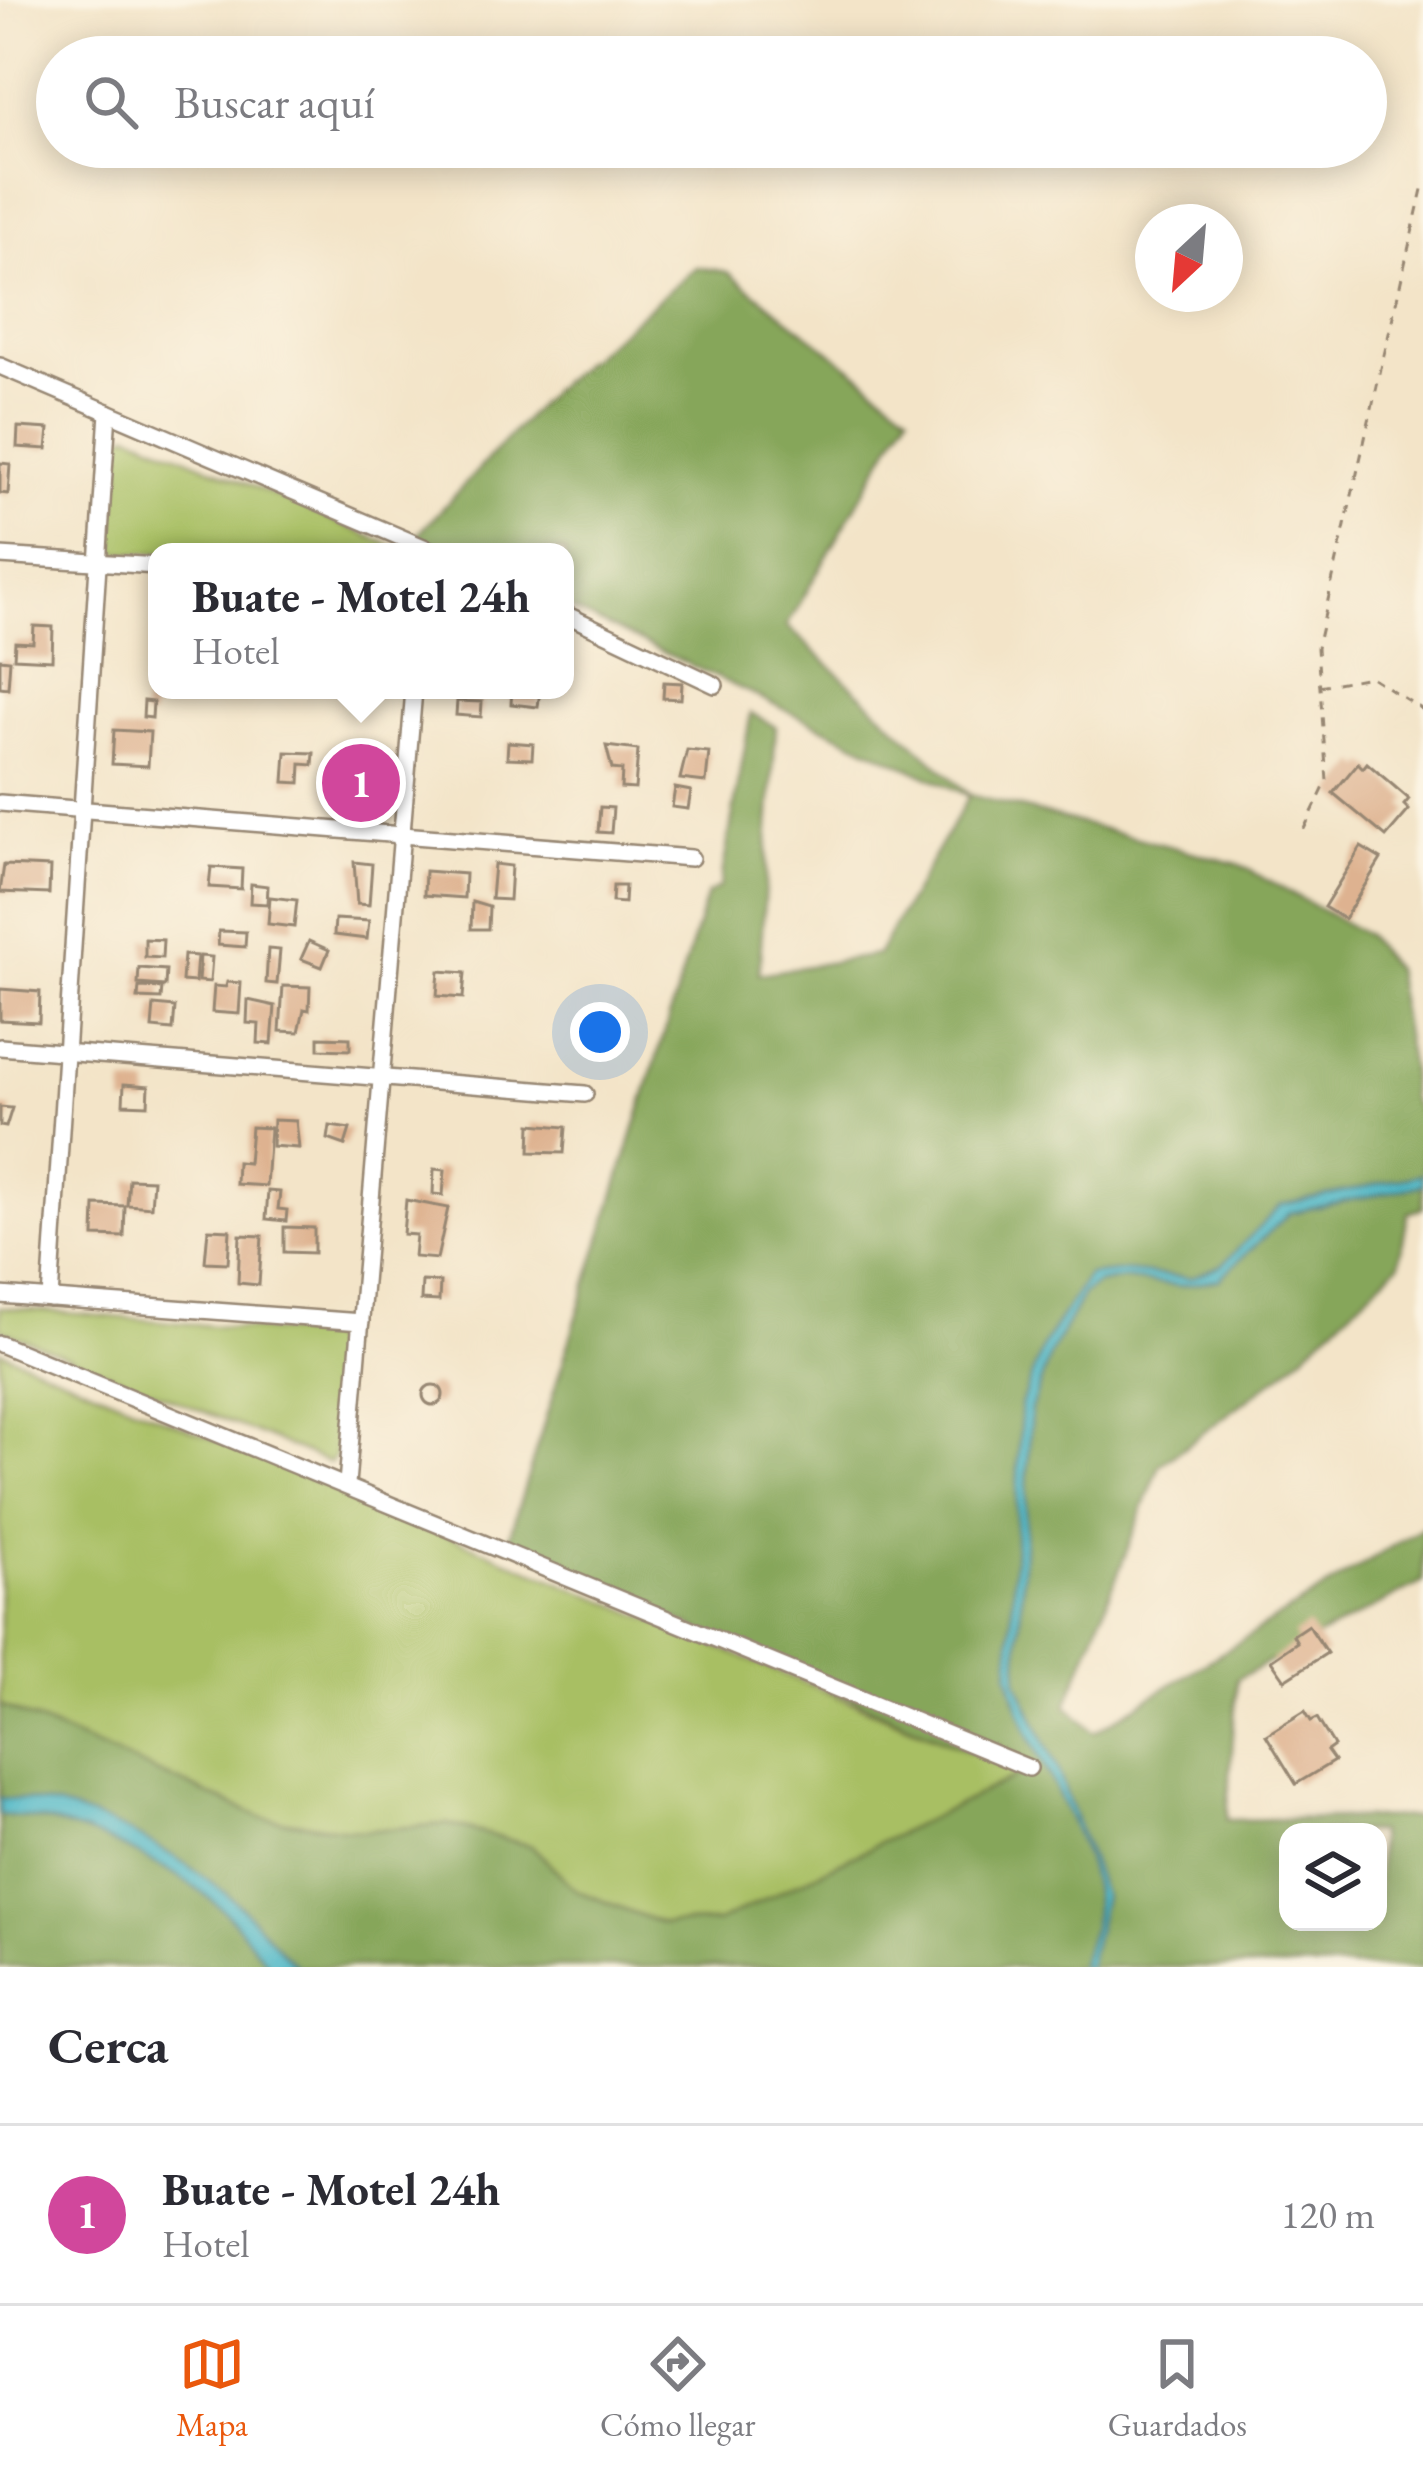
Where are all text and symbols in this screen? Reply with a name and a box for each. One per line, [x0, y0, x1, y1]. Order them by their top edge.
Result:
search box [36, 36, 1387, 168]
icon: search [78, 69, 144, 135]
text: Buscar aquí [174, 73, 374, 131]
north arrow [1135, 204, 1243, 312]
popup [148, 543, 574, 699]
text: Buate - Motel 24h [192, 567, 530, 625]
text: Hotel [192, 625, 280, 676]
pin: 1 [322, 738, 400, 828]
your location [570, 1002, 630, 1062]
map controls [1279, 1823, 1387, 1931]
button: layers [1279, 1823, 1387, 1931]
text: Cerca [48, 2012, 168, 2078]
text: Buate - Motel 24h [162, 2160, 500, 2218]
text: 1 [77, 2189, 97, 2240]
text: 120 m [1281, 2189, 1375, 2240]
text: Hotel [162, 2218, 250, 2269]
tab: Mapa [176, 2331, 248, 2446]
tab: Cómo llegar [600, 2331, 756, 2446]
tab: Guardados [1108, 2331, 1247, 2446]

